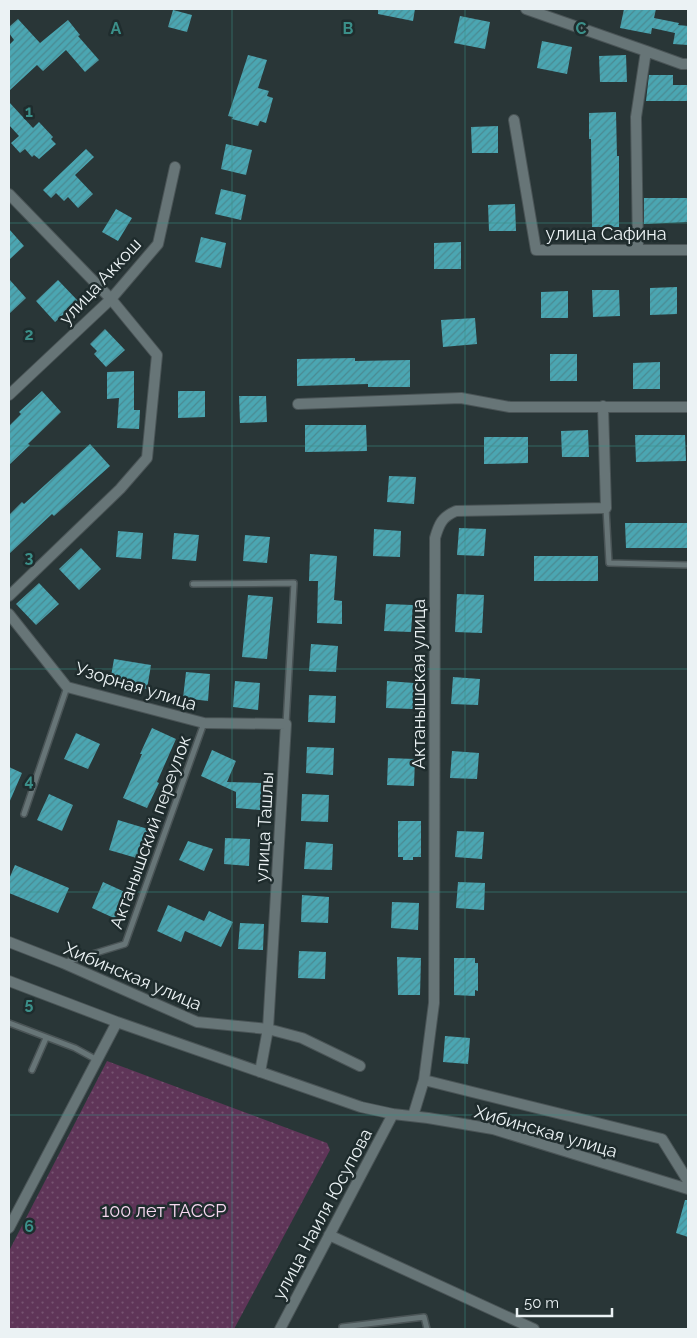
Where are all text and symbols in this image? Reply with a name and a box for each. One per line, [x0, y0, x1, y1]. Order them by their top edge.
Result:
text: A [111, 19, 122, 38]
text: B [343, 19, 354, 38]
text: C [576, 19, 587, 38]
text: 1 [25, 102, 33, 121]
street label: улица Сафина [545, 223, 667, 244]
street label: улица Аккош [55, 233, 145, 329]
text: 2 [24, 325, 34, 344]
text: 3 [25, 548, 34, 567]
street label: Актанышская улица [408, 599, 429, 769]
street label: Узорная улица [73, 658, 199, 714]
street label: Актанышский переулок [105, 732, 195, 932]
text: 4 [24, 771, 34, 790]
street label: улица Ташлы [251, 771, 277, 883]
street label: Хибинская улица [61, 938, 205, 1014]
text: 5 [25, 994, 34, 1013]
street label: Хибинская улица [472, 1101, 620, 1161]
street label: улица Наиля Юсупова [268, 1125, 376, 1303]
park label: 100 лет ТАССР [101, 1200, 227, 1221]
text: 6 [24, 1217, 34, 1236]
scale bar [517, 1286, 612, 1318]
text: 50 m [524, 1294, 559, 1312]

